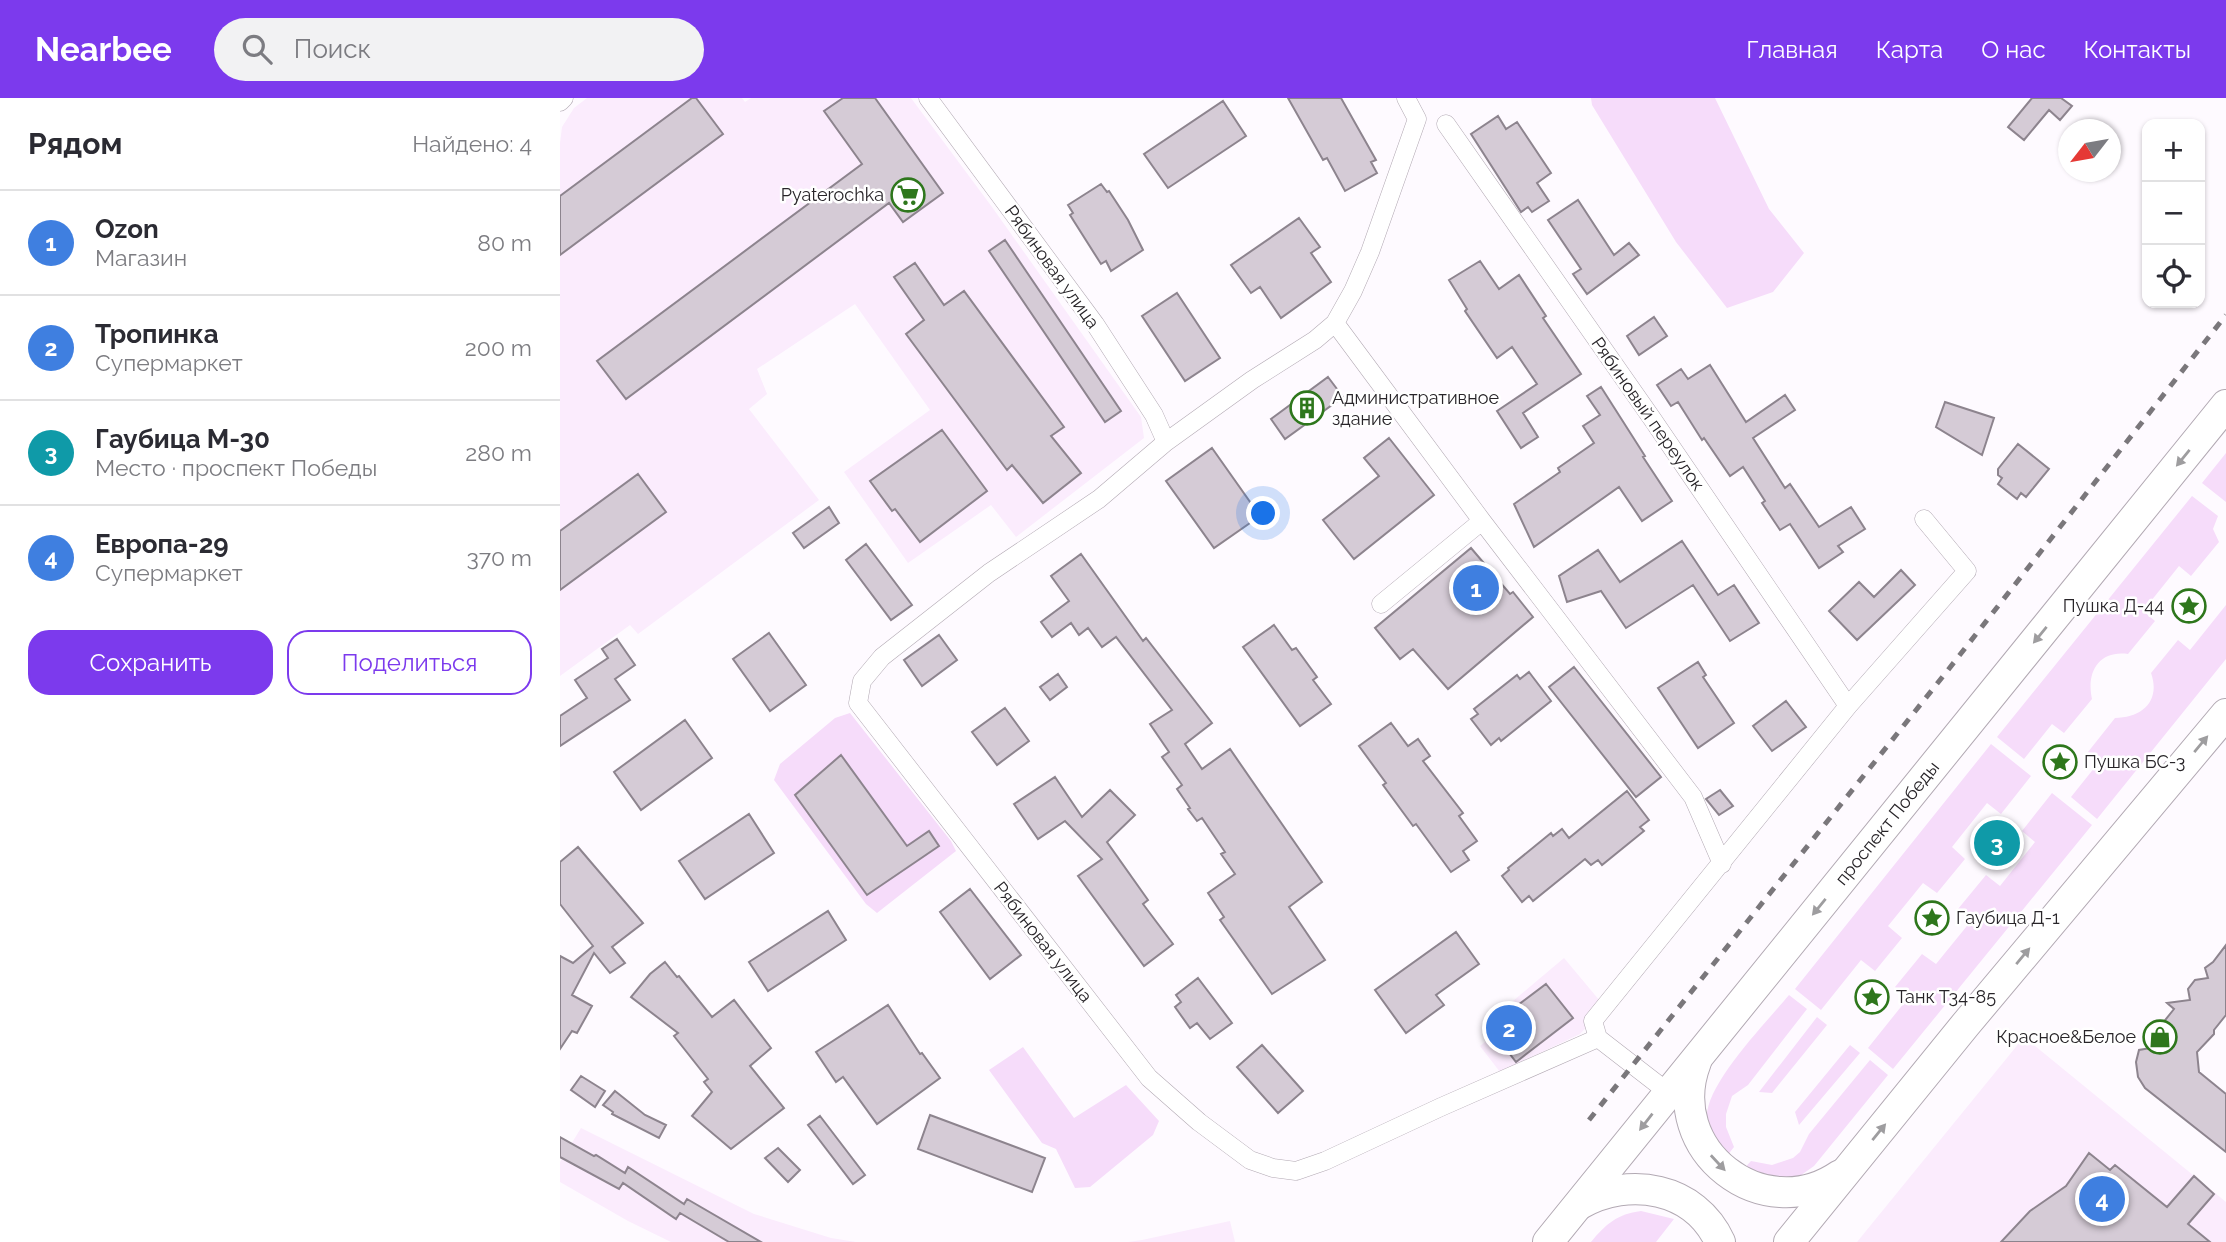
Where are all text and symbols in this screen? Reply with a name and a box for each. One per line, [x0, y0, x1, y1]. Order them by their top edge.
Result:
search box [214, 18, 704, 81]
text: Nearbee [35, 30, 172, 69]
icon: search [238, 30, 276, 68]
text: Поиск [294, 34, 371, 64]
text: Главная [1746, 35, 1838, 64]
text: Карта [1876, 35, 1943, 64]
text: О нас [1981, 35, 2046, 64]
text: Контакты [2084, 35, 2191, 64]
north arrow [2058, 119, 2121, 182]
map controls [2142, 119, 2205, 308]
button: + [2142, 119, 2205, 182]
text: Рядом [28, 126, 122, 161]
text: Найдено: 4 [412, 130, 532, 157]
supermarket icon: Pyaterochka [889, 176, 927, 214]
button: − [2142, 182, 2205, 245]
place label: Pyaterochka [781, 184, 884, 205]
street label: Рябиновая улица [1001, 201, 1104, 332]
text: Ozon [95, 214, 159, 244]
text: 1 [45, 229, 57, 256]
text: 80 m [477, 229, 532, 256]
text: Магазин [95, 244, 187, 271]
button: locate [2142, 245, 2205, 308]
text: Тропинка [95, 319, 219, 349]
street label: Рябиновый переулок [1587, 333, 1709, 495]
text: 2 [45, 334, 57, 361]
text: 200 m [465, 334, 532, 361]
text: Супермаркет [95, 349, 243, 376]
place label: Административное здание [1332, 387, 1499, 429]
building icon: Административное здание [1288, 389, 1326, 427]
text: Гаубица М-30 [95, 424, 270, 454]
text: 3 [45, 439, 57, 466]
text: 280 m [465, 439, 532, 466]
one-way arrow [2176, 450, 2191, 467]
text: Место · проспект Победы [95, 454, 377, 481]
your location [1246, 496, 1280, 530]
text: Европа-29 [95, 529, 229, 559]
text: 4 [44, 544, 58, 571]
text: 370 m [467, 544, 532, 571]
text: Супермаркет [95, 559, 243, 586]
pin: 1 [1453, 562, 1499, 614]
place icon: Пушка Д-44 [2170, 587, 2208, 625]
place label: Пушка Д-44 [2063, 595, 2164, 616]
one-way arrow [2032, 626, 2047, 644]
button: Сохранить [28, 630, 273, 695]
button: Поделиться [287, 630, 532, 695]
one-way arrow [2193, 736, 2208, 753]
place icon: Пушка БС-3 [2041, 743, 2079, 781]
place label: Пушка БС-3 [2084, 751, 2185, 772]
street label: проспект Победы [1831, 757, 1943, 889]
pin: 3 [1974, 817, 2020, 869]
street label: Рябиновая улица [990, 877, 1097, 1006]
one-way arrow [1812, 898, 1827, 915]
place icon: Гаубица Д-1 [1913, 899, 1951, 937]
place label: Гаубица Д-1 [1956, 907, 2060, 928]
one-way arrow [2015, 947, 2031, 965]
place icon: Танк Т34-85 [1853, 978, 1891, 1016]
place label: Танк Т34-85 [1896, 986, 1996, 1007]
pin: 2 [1486, 1002, 1532, 1054]
shop icon: Красное&Белое [2141, 1018, 2179, 1056]
place label: Красное&Белое [1996, 1026, 2136, 1047]
one-way arrow [1638, 1113, 1653, 1131]
one-way arrow [1871, 1123, 1886, 1141]
one-way arrow [1709, 1154, 1725, 1171]
pin: 4 [2079, 1173, 2125, 1225]

